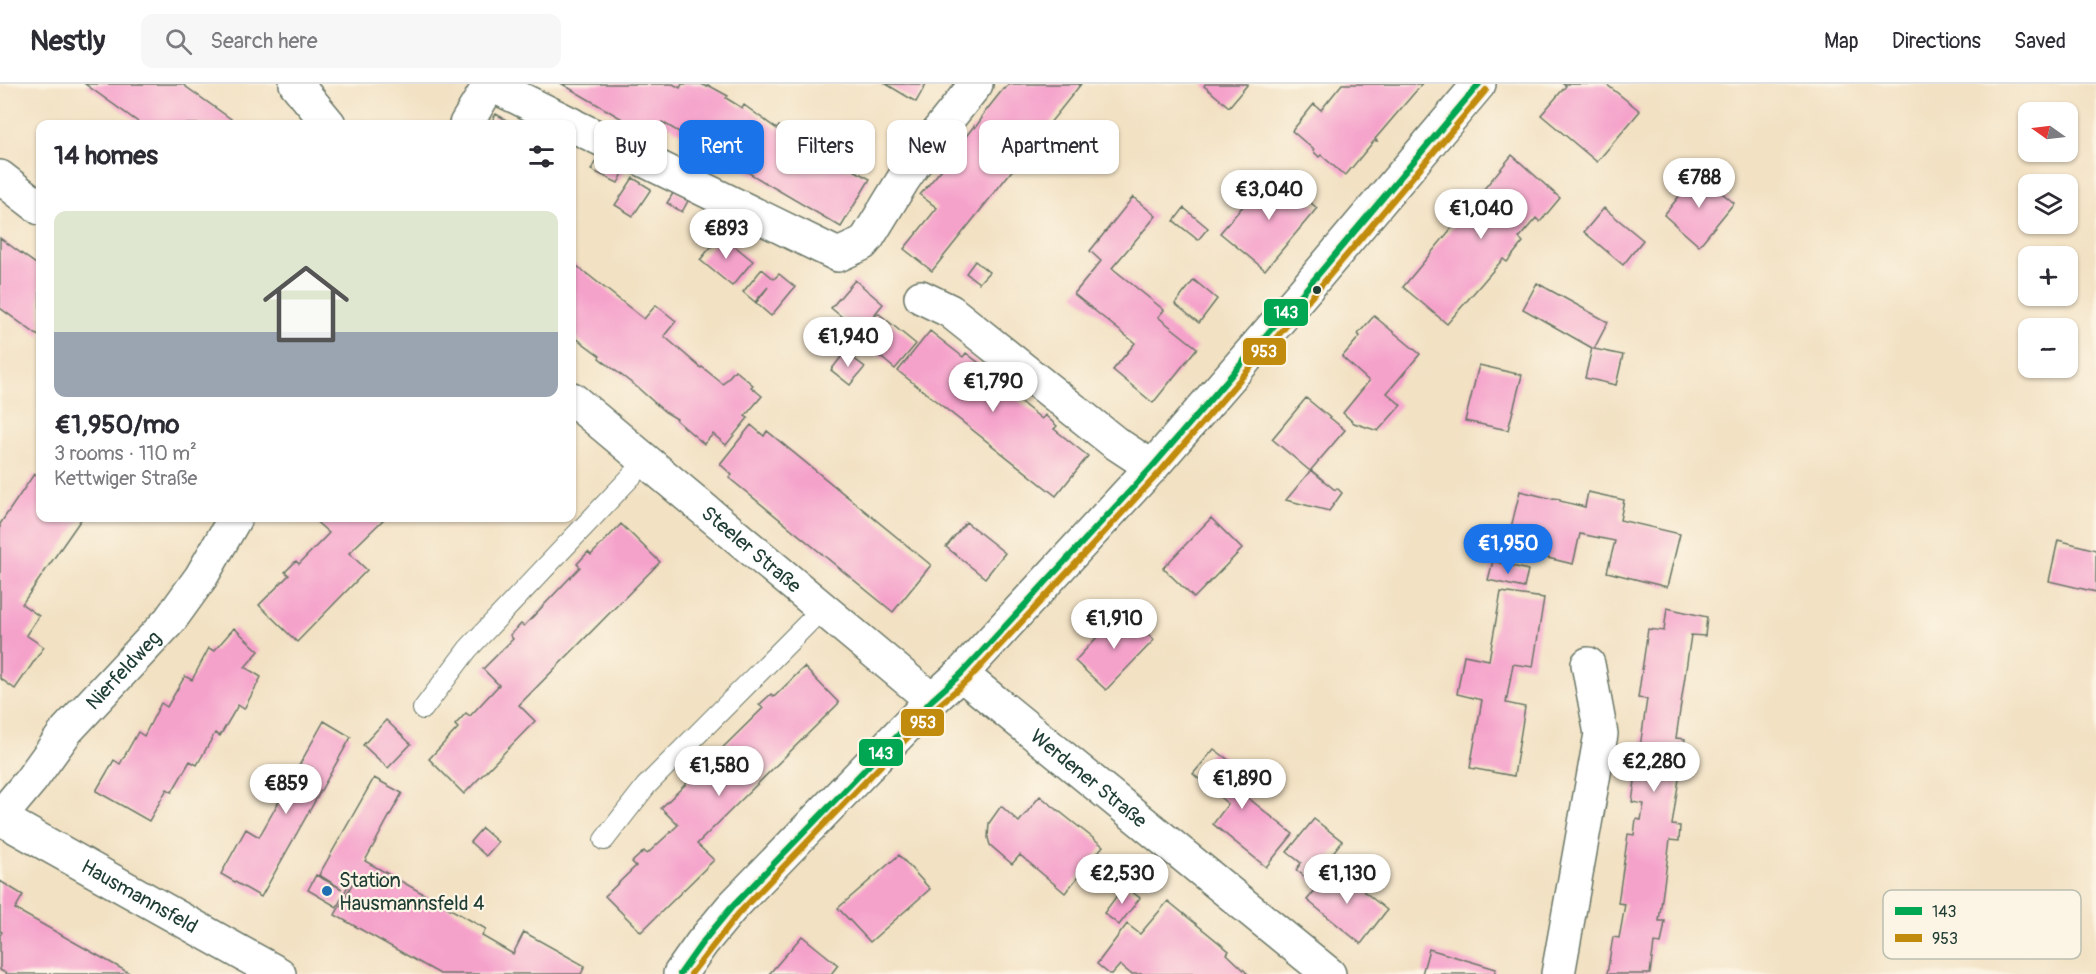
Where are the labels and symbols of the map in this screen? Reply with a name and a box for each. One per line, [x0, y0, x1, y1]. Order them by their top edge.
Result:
north arrow [2018, 102, 2078, 162]
pin: €788 [1663, 158, 1735, 209]
pin: €3,040 [1220, 170, 1318, 221]
pin: €1,040 [1432, 189, 1530, 240]
pin: €893 [690, 209, 762, 260]
unlabelled marker [1311, 284, 1323, 296]
line badge: 143 [1263, 298, 1309, 327]
text: 143 [1274, 303, 1298, 323]
pin: €1,940 [799, 317, 897, 368]
line badge: 953 [1242, 337, 1287, 366]
text: 953 [1251, 342, 1277, 362]
pin: €1,790 [944, 362, 1042, 413]
street label: Steeler Straße [696, 501, 806, 598]
pin: €1,950 [1459, 524, 1557, 575]
pin: €1,910 [1065, 599, 1163, 650]
street label: Nierfeldweg [81, 626, 166, 715]
line badge: 953 [900, 708, 945, 737]
text: 953 [910, 713, 936, 733]
street label: Werdener Straße [1025, 724, 1152, 834]
line badge: 143 [858, 738, 904, 767]
pin: €2,280 [1605, 742, 1703, 793]
text: 143 [869, 744, 893, 764]
pin: €1,580 [670, 746, 768, 797]
pin: €1,890 [1193, 759, 1291, 810]
pin: €859 [250, 764, 322, 815]
street label: Hausmannsfeld [77, 854, 202, 939]
pin: €2,530 [1073, 854, 1171, 905]
pin: €1,130 [1298, 854, 1396, 905]
place label: Station Hausmannsfeld 4 [339, 868, 485, 916]
marker: Station Hausmannsfeld 4 [320, 884, 334, 898]
legend [1883, 890, 2081, 959]
text: 143 [1932, 902, 1957, 922]
text: 953 [1932, 929, 1958, 949]

